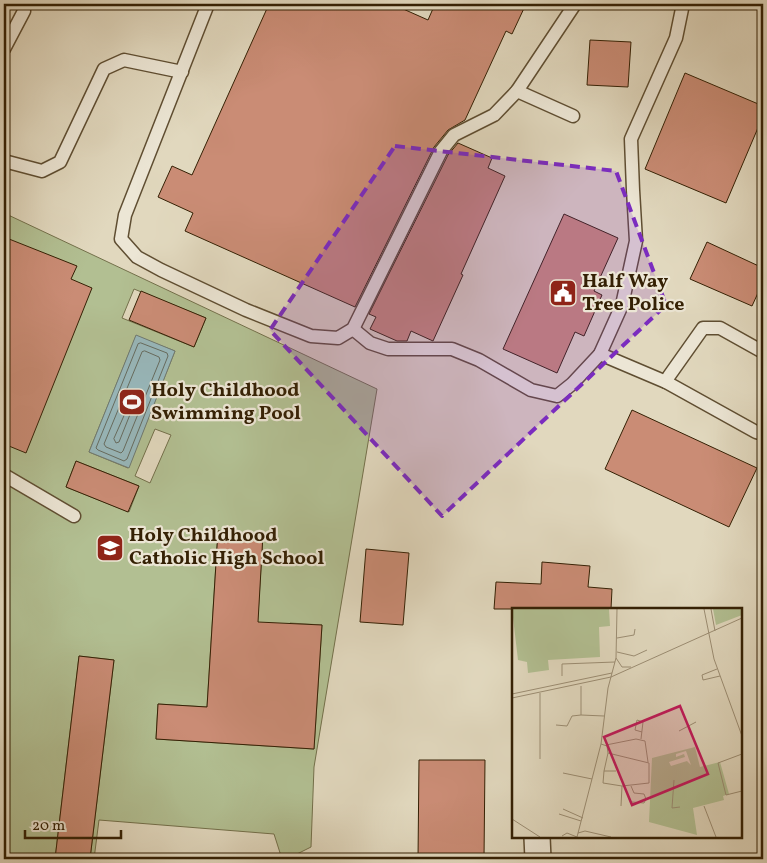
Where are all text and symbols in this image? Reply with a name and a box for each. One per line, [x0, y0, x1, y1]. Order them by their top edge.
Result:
place label: Half Way Tree Police [582, 268, 685, 319]
public building icon: Half Way Tree Police [548, 278, 578, 308]
place label: Holy Childhood Swimming Pool [151, 377, 301, 428]
sports icon: Holy Childhood Swimming Pool [117, 387, 147, 417]
place label: Holy Childhood Catholic High School [129, 522, 324, 573]
school or university icon: Holy Childhood Catholic High School [95, 533, 125, 563]
inset map [512, 608, 742, 838]
scale bar [25, 808, 121, 840]
text: 20 m [32, 816, 65, 837]

